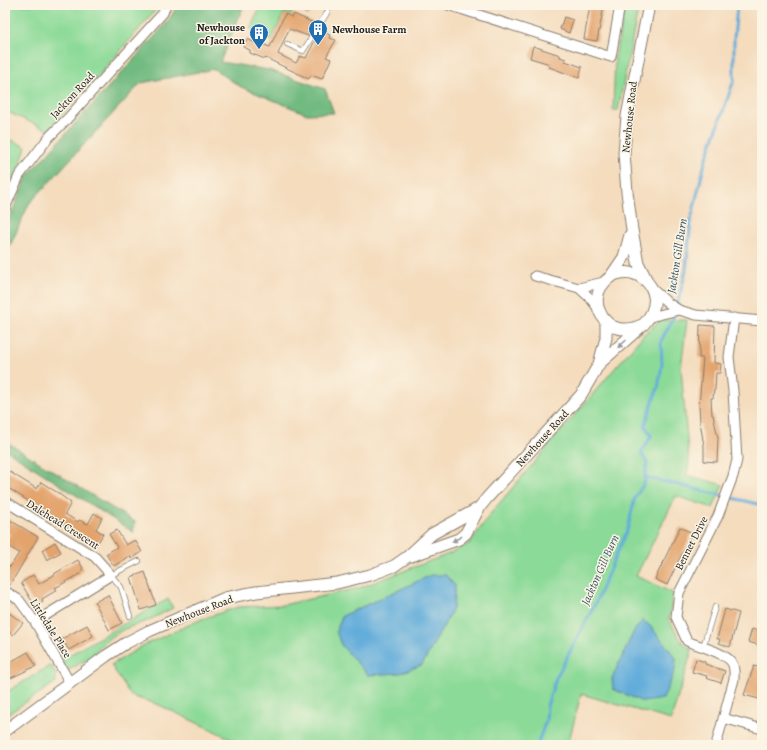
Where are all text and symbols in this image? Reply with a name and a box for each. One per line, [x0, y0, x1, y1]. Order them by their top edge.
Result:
building icon: Newhouse Farm [307, 18, 329, 46]
place label: Newhouse of Jackton [197, 20, 245, 48]
building icon: Newhouse of Jackton [248, 22, 270, 50]
place label: Newhouse Farm [332, 22, 407, 37]
street label: Jackton Road [47, 69, 98, 122]
street label: Newhouse Road [618, 80, 641, 154]
water label: Jackton Gill Burn [663, 217, 691, 296]
one-way arrow [617, 339, 627, 349]
street label: Newhouse Road [513, 406, 572, 470]
street label: Dalehead Crescent [23, 496, 103, 553]
street label: Bennet Drive [671, 514, 712, 573]
water label: Jackton Gill Burn [577, 532, 623, 609]
one-way arrow [451, 535, 463, 542]
street label: Newhouse Road [163, 592, 236, 631]
street label: Littledale Place [26, 596, 75, 661]

